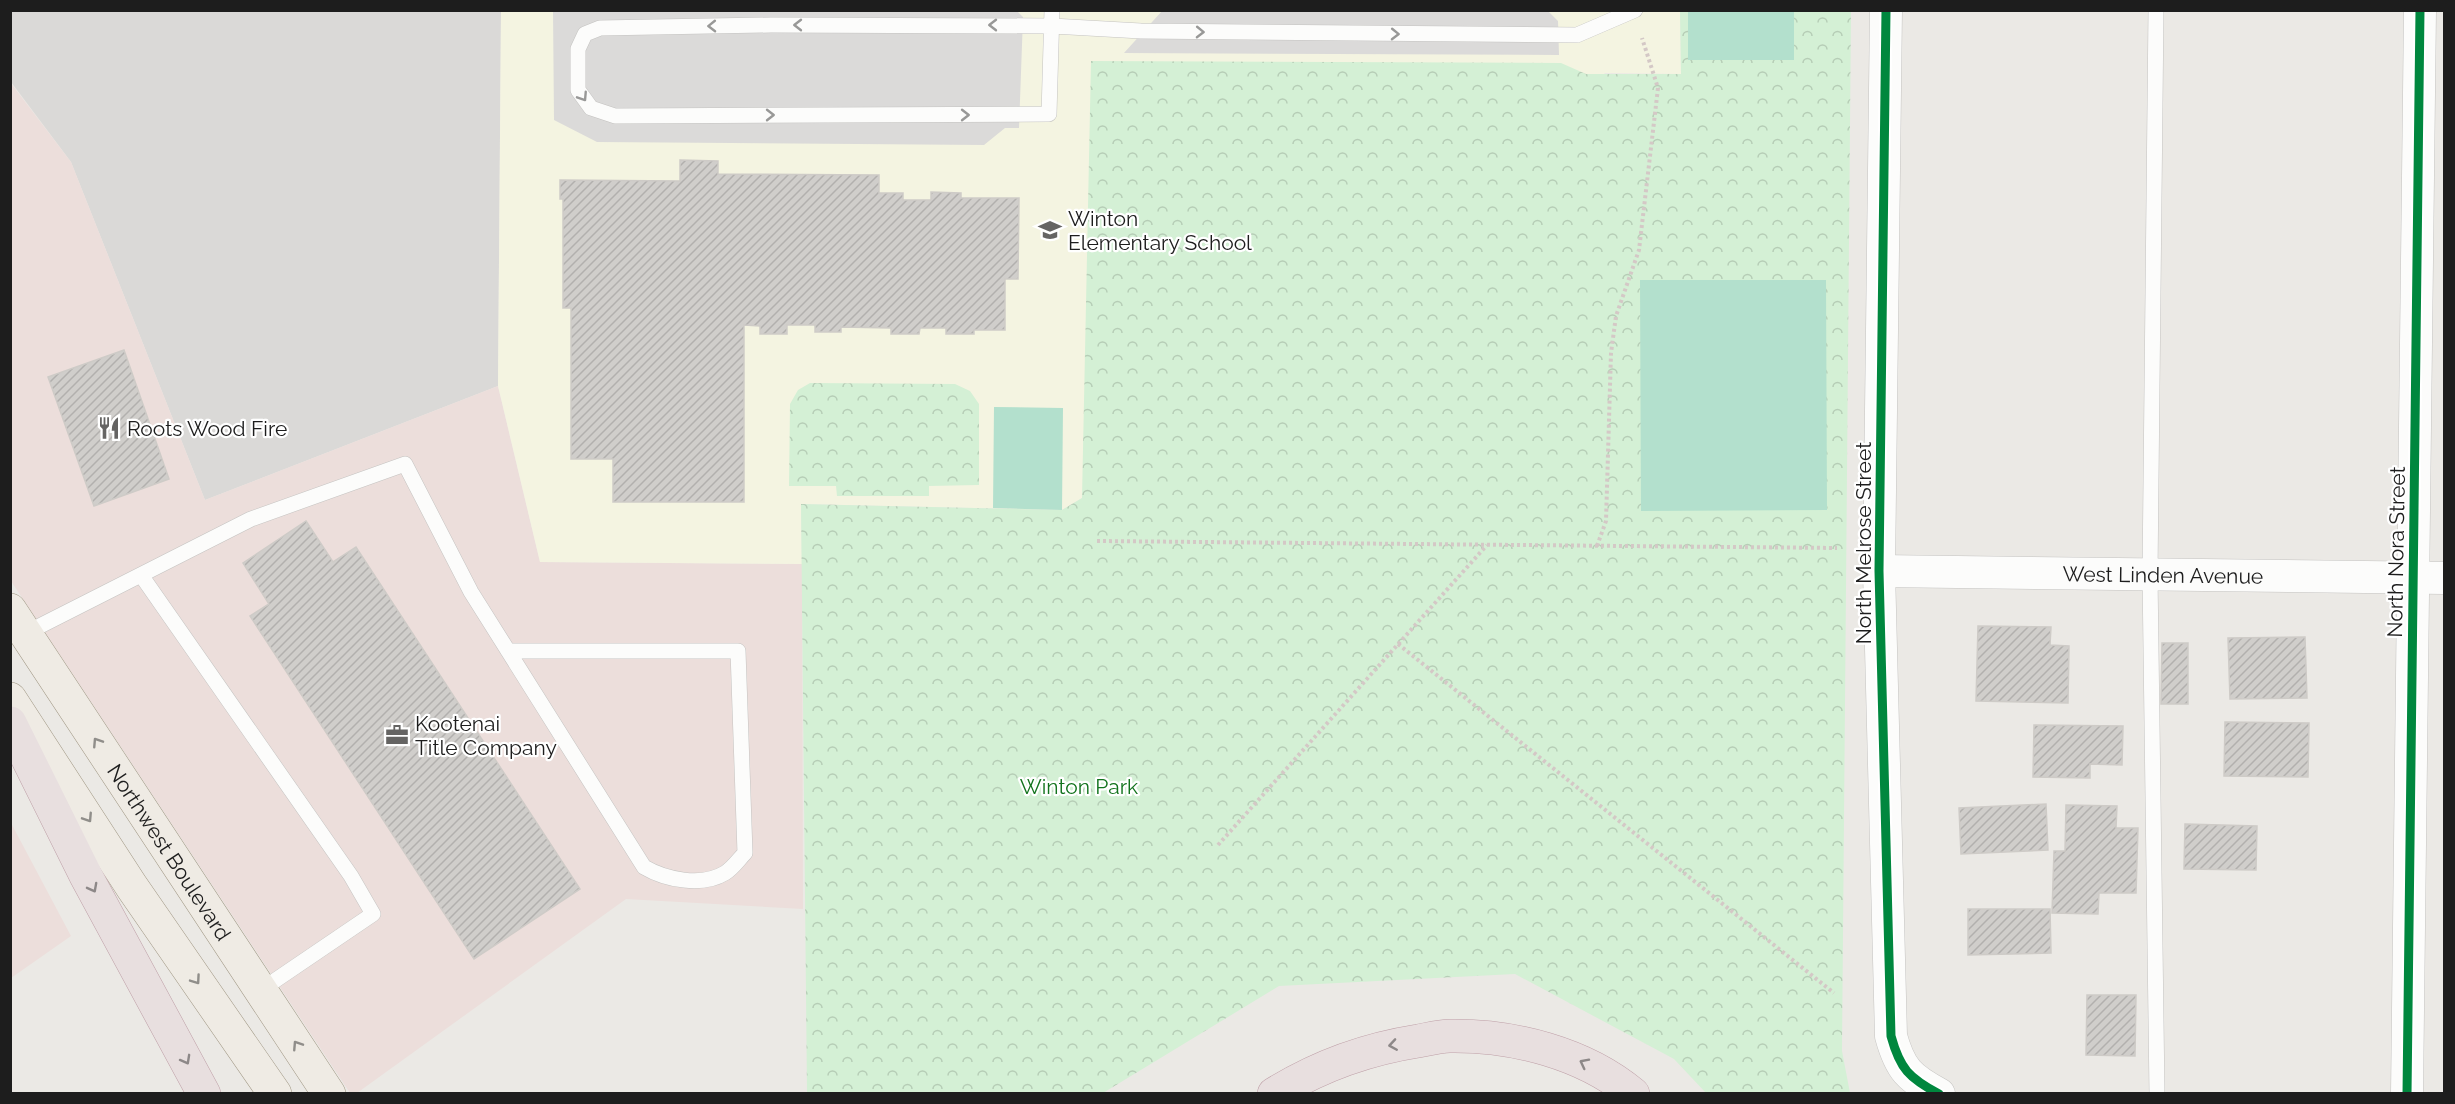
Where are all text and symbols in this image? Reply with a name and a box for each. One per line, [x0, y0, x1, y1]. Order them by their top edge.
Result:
one-way arrow [794, 19, 803, 31]
one-way arrow [989, 19, 998, 31]
one-way arrow [708, 20, 717, 32]
one-way arrow [1195, 26, 1204, 38]
one-way arrow [1390, 28, 1399, 40]
one-way arrow [576, 90, 587, 101]
one-way arrow [766, 109, 775, 121]
one-way arrow [961, 109, 970, 121]
place label: Winton Elementary School [1068, 206, 1252, 255]
school or university icon: Winton Elementary School [1037, 217, 1063, 243]
restaurant icon: Roots Wood Fire [96, 415, 122, 441]
place label: Roots Wood Fire [127, 416, 287, 441]
street label: North Melrose Street [1851, 442, 1876, 644]
street label: North Nora Street [2382, 466, 2410, 638]
street label: West Linden Avenue [2063, 561, 2263, 588]
place label: Kootenai Title Company [415, 711, 557, 760]
office icon: Kootenai Title Company [384, 722, 410, 748]
one-way arrow [93, 737, 104, 748]
street label: Northwest Boulevard [103, 759, 237, 945]
park label: Winton Park [1020, 774, 1138, 799]
one-way arrow [80, 812, 91, 823]
one-way arrow [85, 882, 97, 893]
one-way arrow [189, 974, 200, 985]
one-way arrow [1389, 1038, 1398, 1050]
one-way arrow [293, 1040, 304, 1051]
one-way arrow [179, 1053, 190, 1064]
one-way arrow [1579, 1059, 1590, 1070]

